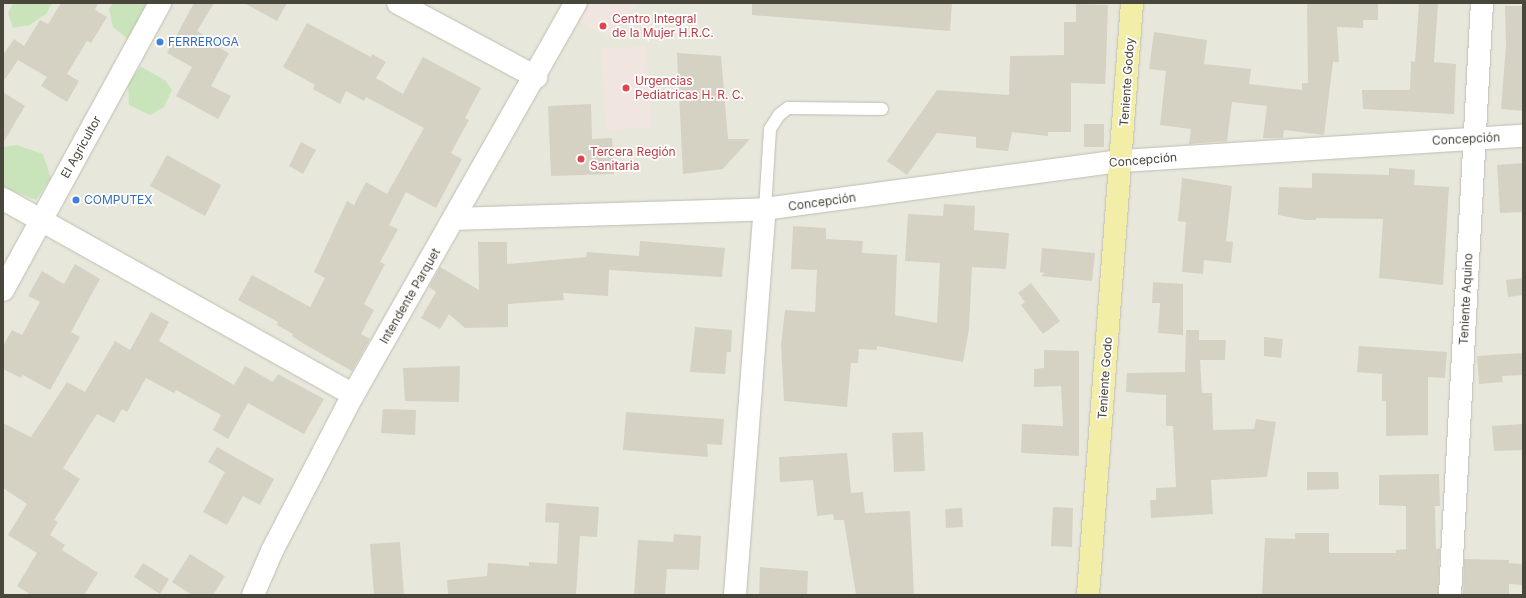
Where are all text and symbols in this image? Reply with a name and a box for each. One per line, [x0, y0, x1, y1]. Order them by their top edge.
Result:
place label: Centro Integral de la Mujer H.R.C. [612, 12, 714, 40]
marker: Centro Integral de la Mujer H.R.C. [597, 20, 609, 32]
place label: FERREROGA [168, 35, 239, 49]
marker: FERREROGA [155, 37, 165, 47]
street label: Teniente Godoy [1117, 37, 1137, 127]
place label: Urgencias Pediatricas H. R. C. [635, 74, 744, 102]
marker: Urgencias Pediatricas H. R. C. [620, 82, 632, 94]
street label: El Agricultor [58, 113, 104, 181]
street label: Concepción [1432, 130, 1500, 148]
place label: Tercera Región Sanitaria [590, 145, 676, 173]
street label: Concepción [1108, 150, 1178, 170]
marker: Tercera Región Sanitaria [575, 153, 587, 165]
street label: Concepción [787, 190, 857, 214]
place label: COMPUTEX [84, 193, 153, 207]
marker: COMPUTEX [71, 195, 81, 205]
street label: Intendente Parquet [377, 246, 443, 346]
street label: Teniente Aquino [1456, 253, 1476, 345]
street label: Teniente Godo [1095, 336, 1115, 420]

